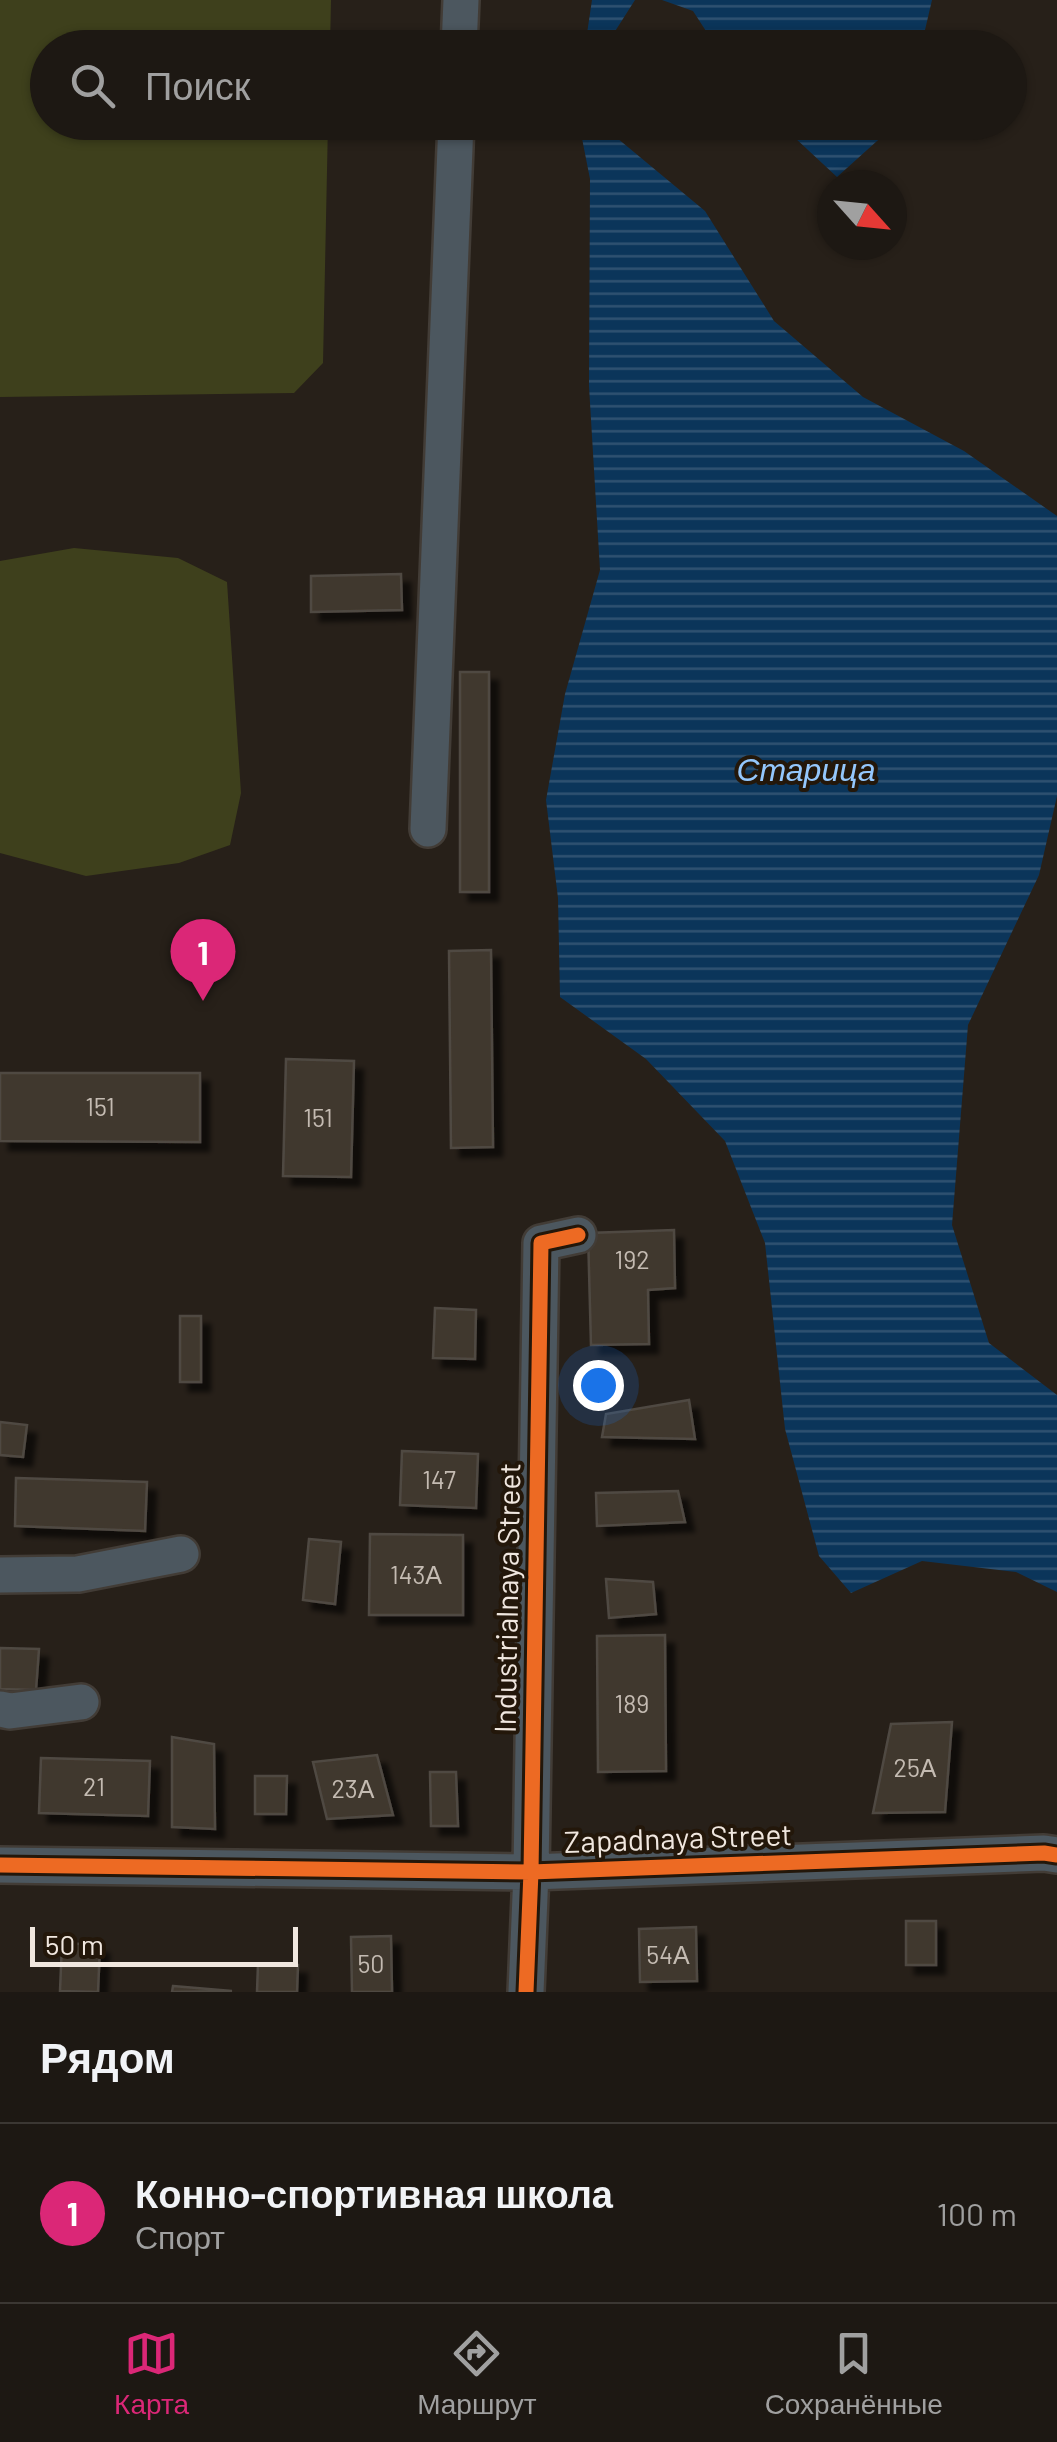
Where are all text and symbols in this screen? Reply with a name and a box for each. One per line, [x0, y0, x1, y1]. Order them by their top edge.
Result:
search box [30, 30, 1027, 140]
icon: search [65, 58, 120, 113]
text: Поиск [145, 62, 250, 108]
north arrow [817, 170, 907, 260]
water label: Старица [736, 749, 876, 788]
pin: 1 [170, 918, 236, 1001]
house number: 151 [85, 1091, 115, 1121]
house number: 151 [303, 1102, 333, 1132]
house number: 192 [614, 1244, 650, 1274]
your location [573, 1360, 624, 1411]
street label: Industrialnaya Street [486, 1462, 526, 1733]
house number: 147 [422, 1464, 456, 1494]
house number: 143А [390, 1559, 442, 1589]
house number: 189 [615, 1688, 649, 1718]
house number: 25А [894, 1752, 937, 1782]
house number: 21 [83, 1771, 105, 1801]
house number: 23А [332, 1773, 375, 1803]
street label: Zapadnaya Street [563, 1815, 793, 1859]
scale bar [30, 1922, 298, 1966]
text: 50 m [45, 1927, 104, 1961]
house number: 54А [646, 1939, 690, 1969]
house number: 50 [358, 1948, 384, 1978]
text: Рядом [40, 2031, 175, 2081]
text: Конно-спортивная школа [135, 2170, 613, 2216]
text: 1 [67, 2194, 78, 2232]
text: 100 m [937, 2194, 1017, 2232]
text: Спорт [135, 2217, 225, 2255]
tab: Карта [114, 2326, 189, 2421]
tab: Маршрут [417, 2326, 536, 2421]
tab: Сохранённые [765, 2326, 943, 2421]

